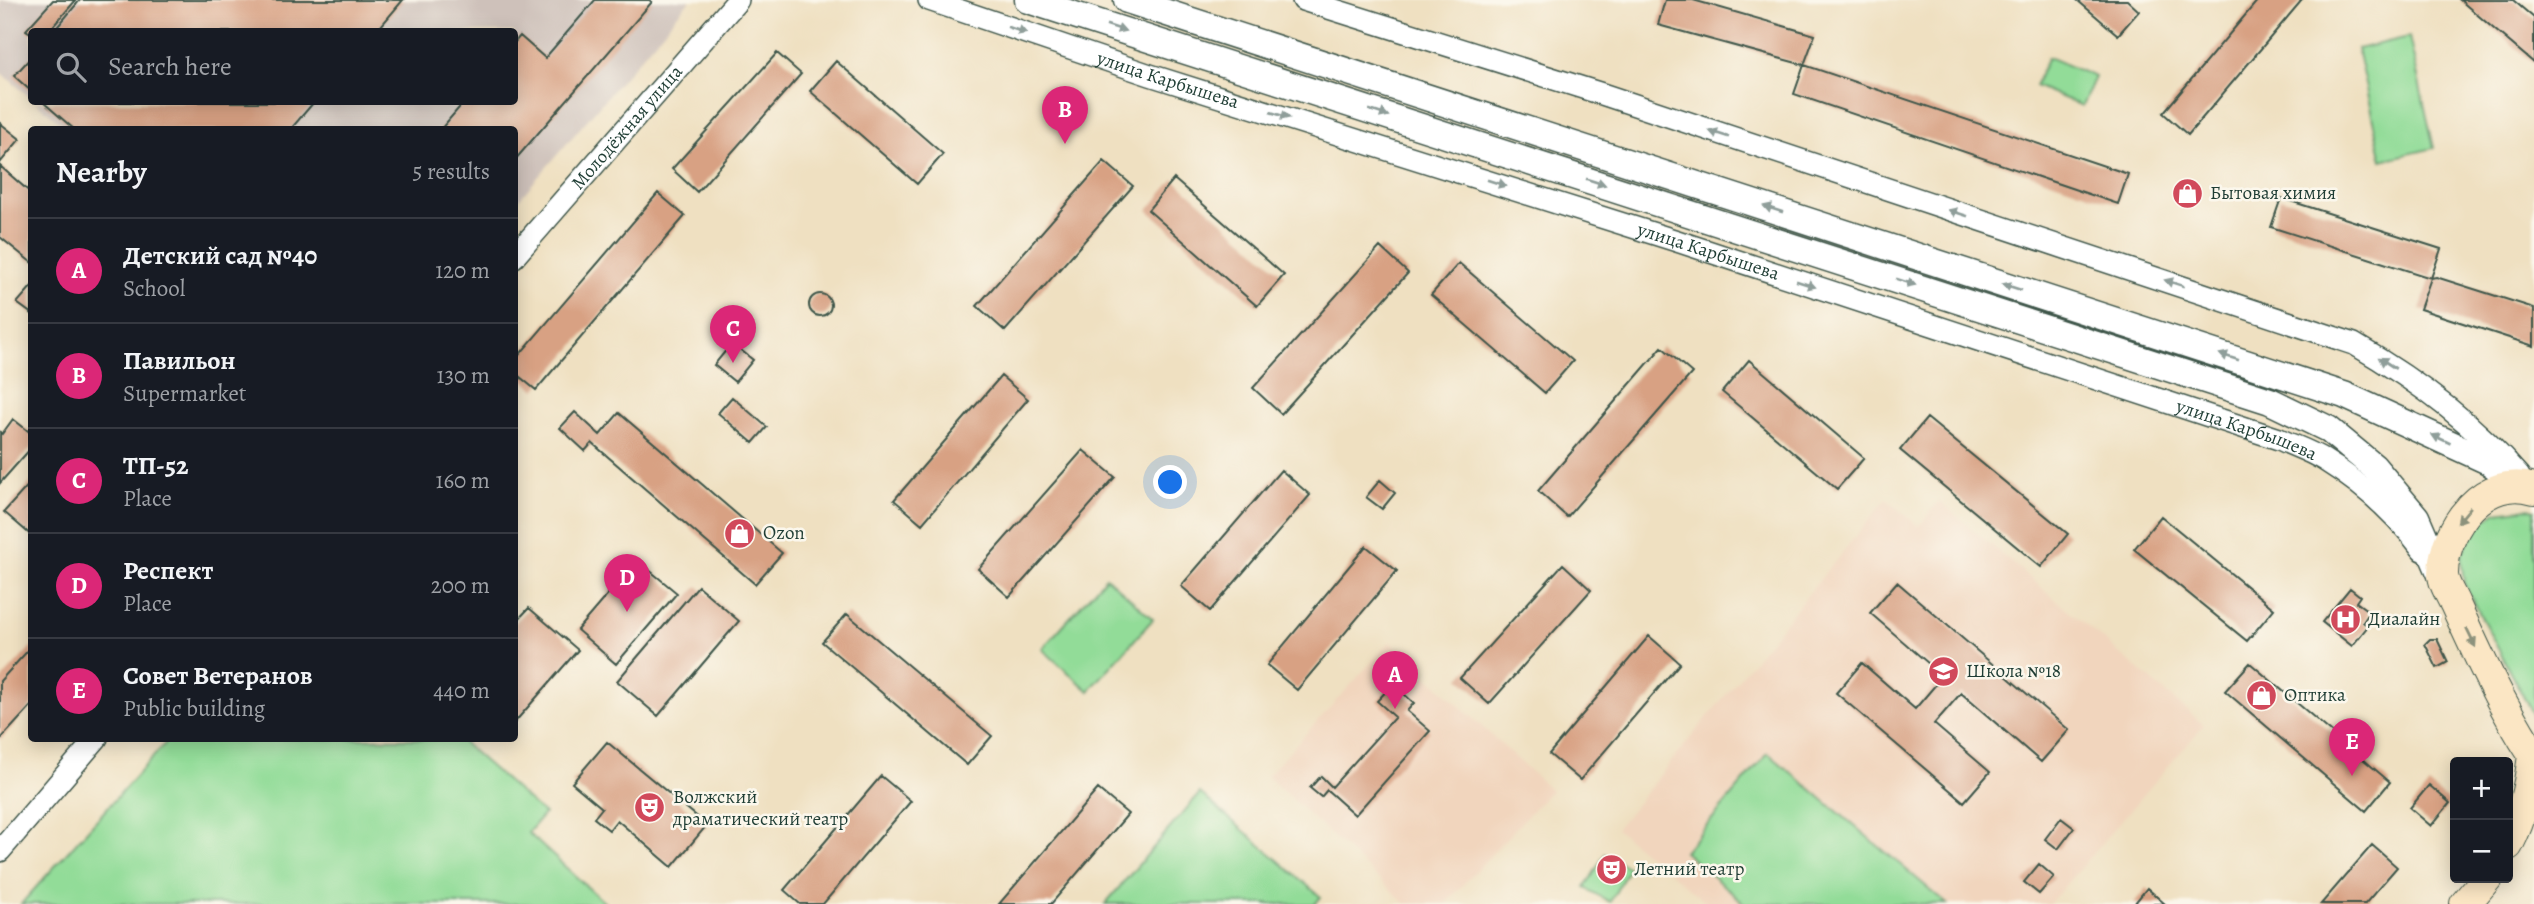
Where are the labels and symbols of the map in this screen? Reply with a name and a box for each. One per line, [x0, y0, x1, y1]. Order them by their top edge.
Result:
one-way arrow [1106, 24, 1127, 34]
one-way arrow [1006, 25, 1027, 36]
street label: улица Карбышева [1093, 45, 1242, 115]
street label: Молодёжная улица [565, 59, 689, 195]
pin: B [1042, 86, 1088, 144]
one-way arrow [1369, 108, 1390, 118]
one-way arrow [1269, 111, 1290, 121]
one-way arrow [1708, 128, 1729, 139]
shop icon: Бытовая химия [2170, 176, 2204, 210]
one-way arrow [1586, 177, 1607, 187]
one-way arrow [1486, 179, 1507, 189]
place label: Бытовая химия [2210, 180, 2336, 206]
one-way arrow [1762, 204, 1783, 214]
one-way arrow [1948, 207, 1969, 217]
street label: улица Карбышева [1633, 216, 1783, 287]
one-way arrow [1895, 277, 1916, 288]
one-way arrow [2164, 278, 2185, 288]
one-way arrow [1796, 279, 1817, 289]
one-way arrow [2002, 281, 2023, 292]
pin: C [710, 305, 756, 363]
one-way arrow [2218, 351, 2239, 362]
one-way arrow [2377, 357, 2396, 370]
street label: улица Карбышева [2172, 393, 2322, 467]
one-way arrow [2430, 433, 2451, 444]
your location [1153, 465, 1187, 499]
one-way arrow [2457, 506, 2472, 524]
shop icon: Ozon [723, 516, 757, 550]
place label: Ozon [763, 520, 805, 546]
pin: D [604, 554, 650, 612]
hospital icon: Диалайн [2328, 602, 2362, 636]
place label: Диалайн [2368, 606, 2440, 632]
one-way arrow [2465, 628, 2477, 649]
pin: A [1372, 651, 1418, 709]
school or university icon: Школа №18 [1926, 654, 1960, 688]
place label: Школа №18 [1966, 658, 2061, 684]
shop icon: Оптика [2244, 678, 2278, 712]
place label: Оптика [2284, 682, 2346, 708]
pin: E [2329, 718, 2375, 776]
place label: Волжский драматический театр [672, 784, 848, 832]
theatre icon: Волжский драматический театр [633, 791, 667, 825]
theatre icon: Летний театр [1594, 852, 1628, 886]
place label: Летний театр [1634, 856, 1744, 882]

